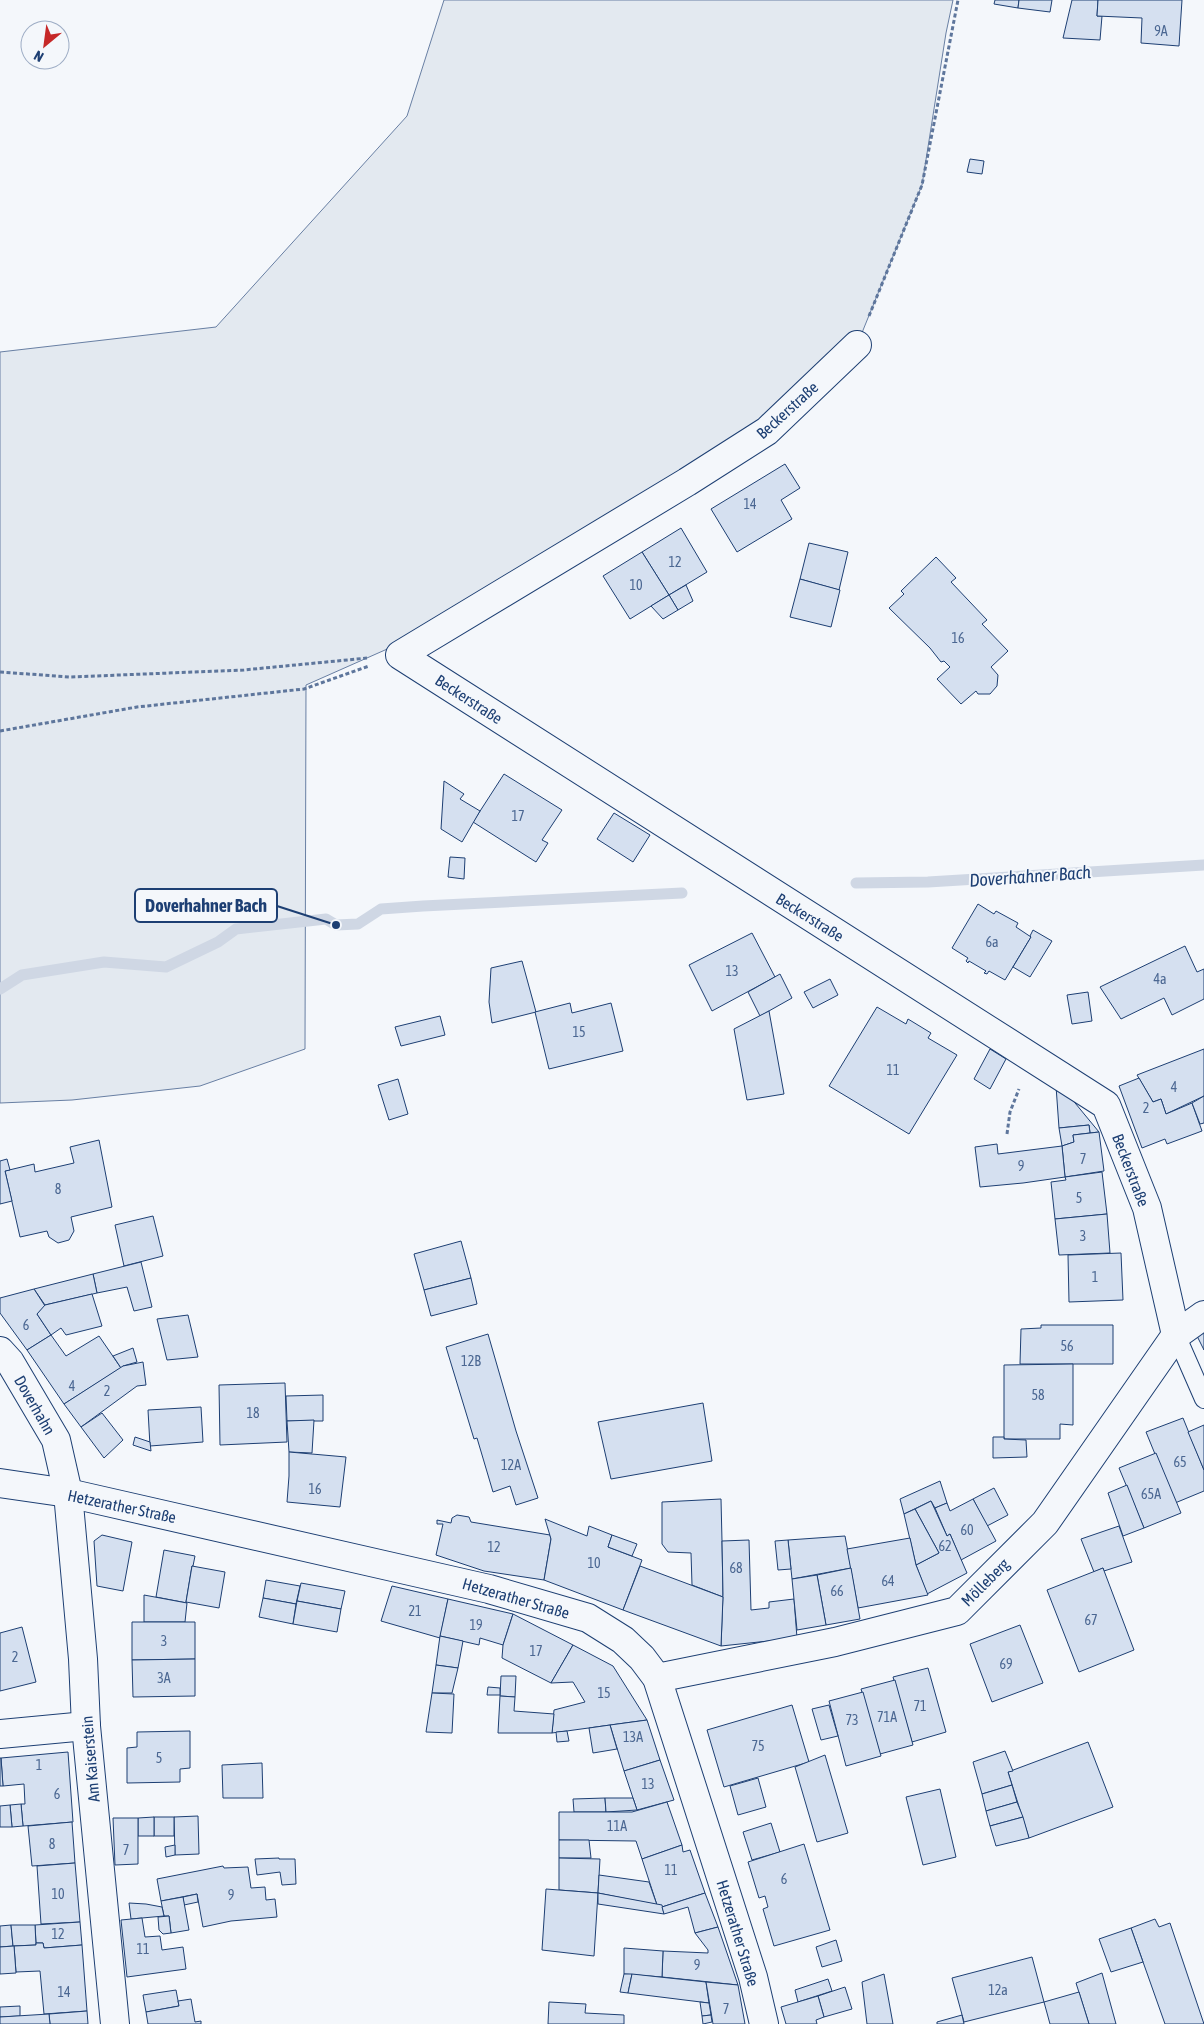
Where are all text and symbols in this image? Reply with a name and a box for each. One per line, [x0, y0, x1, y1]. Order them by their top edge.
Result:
north arrow [20, 20, 70, 70]
house number: 9A [1154, 23, 1168, 39]
text: N [31, 47, 46, 65]
street label: Beckerstraße [753, 378, 821, 442]
house number: 14 [743, 496, 757, 512]
house number: 12 [668, 554, 682, 570]
house number: 10 [629, 577, 643, 593]
house number: 16 [951, 630, 965, 646]
street label: Beckerstraße [432, 671, 506, 727]
house number: 17 [511, 808, 525, 824]
water label: Doverhahner Bach [968, 861, 1092, 891]
callout: Doverhahner Bach [135, 889, 277, 922]
street label: Beckerstraße [773, 889, 847, 945]
text: Doverhahner Bach [145, 895, 267, 916]
house number: 6a [985, 934, 999, 950]
house number: 13 [725, 963, 739, 979]
house number: 4a [1153, 971, 1167, 987]
house number: 15 [572, 1024, 586, 1040]
house number: 11 [886, 1062, 900, 1078]
house number: 4 [1171, 1079, 1178, 1095]
house number: 2 [1143, 1100, 1149, 1116]
street label: Beckerstraße [1109, 1131, 1153, 1209]
house number: 7 [1080, 1151, 1086, 1167]
house number: 9 [1018, 1158, 1024, 1174]
house number: 8 [55, 1181, 62, 1197]
house number: 5 [1076, 1190, 1082, 1206]
house number: 3 [1080, 1228, 1086, 1244]
house number: 1 [1092, 1269, 1098, 1285]
house number: 6 [23, 1317, 30, 1333]
house number: 56 [1060, 1338, 1074, 1354]
house number: 12B [461, 1353, 481, 1369]
street label: Doverhahn [11, 1372, 59, 1438]
house number: 4 [69, 1378, 76, 1394]
house number: 2 [104, 1383, 110, 1399]
house number: 58 [1031, 1387, 1045, 1403]
house number: 18 [246, 1405, 260, 1421]
house number: 65 [1173, 1454, 1187, 1470]
house number: 12A [501, 1457, 521, 1473]
house number: 16 [308, 1481, 322, 1497]
street label: Hetzerather Straße [66, 1486, 178, 1526]
house number: 65A [1141, 1486, 1161, 1502]
house number: 60 [960, 1522, 974, 1538]
house number: 62 [938, 1538, 952, 1554]
house number: 12 [487, 1539, 501, 1555]
street label: Mölleberg [957, 1554, 1013, 1610]
house number: 10 [587, 1555, 601, 1571]
house number: 68 [729, 1560, 743, 1576]
house number: 64 [881, 1573, 895, 1589]
street label: Hetzerather Straße [460, 1574, 572, 1622]
house number: 66 [830, 1583, 844, 1599]
house number: 21 [408, 1603, 422, 1619]
house number: 67 [1084, 1612, 1098, 1628]
house number: 19 [469, 1617, 483, 1633]
house number: 3 [161, 1633, 167, 1649]
house number: 17 [529, 1643, 543, 1659]
house number: 2 [12, 1649, 18, 1665]
house number: 69 [999, 1656, 1013, 1672]
house number: 3A [157, 1670, 171, 1686]
house number: 15 [597, 1685, 611, 1701]
house number: 71 [913, 1698, 927, 1714]
house number: 71A [877, 1709, 897, 1725]
house number: 73 [845, 1712, 859, 1728]
street label: Am Kaiserstein [77, 1715, 103, 1803]
house number: 13A [623, 1729, 643, 1745]
house number: 75 [751, 1738, 765, 1754]
house number: 5 [156, 1750, 162, 1766]
house number: 1 [36, 1757, 42, 1773]
house number: 13 [641, 1776, 655, 1792]
house number: 6 [54, 1786, 61, 1802]
house number: 11A [607, 1818, 627, 1834]
house number: 8 [49, 1836, 56, 1852]
house number: 7 [123, 1842, 129, 1858]
house number: 11 [664, 1862, 678, 1878]
house number: 6 [781, 1871, 788, 1887]
street label: Hetzerather Straße [713, 1878, 763, 1988]
house number: 10 [51, 1886, 65, 1902]
house number: 9 [228, 1887, 234, 1903]
house number: 12 [51, 1926, 65, 1942]
house number: 11 [136, 1941, 150, 1957]
house number: 9 [694, 1957, 700, 1973]
house number: 12a [988, 1982, 1008, 1998]
house number: 14 [57, 1984, 71, 2000]
house number: 7 [723, 2001, 729, 2017]

